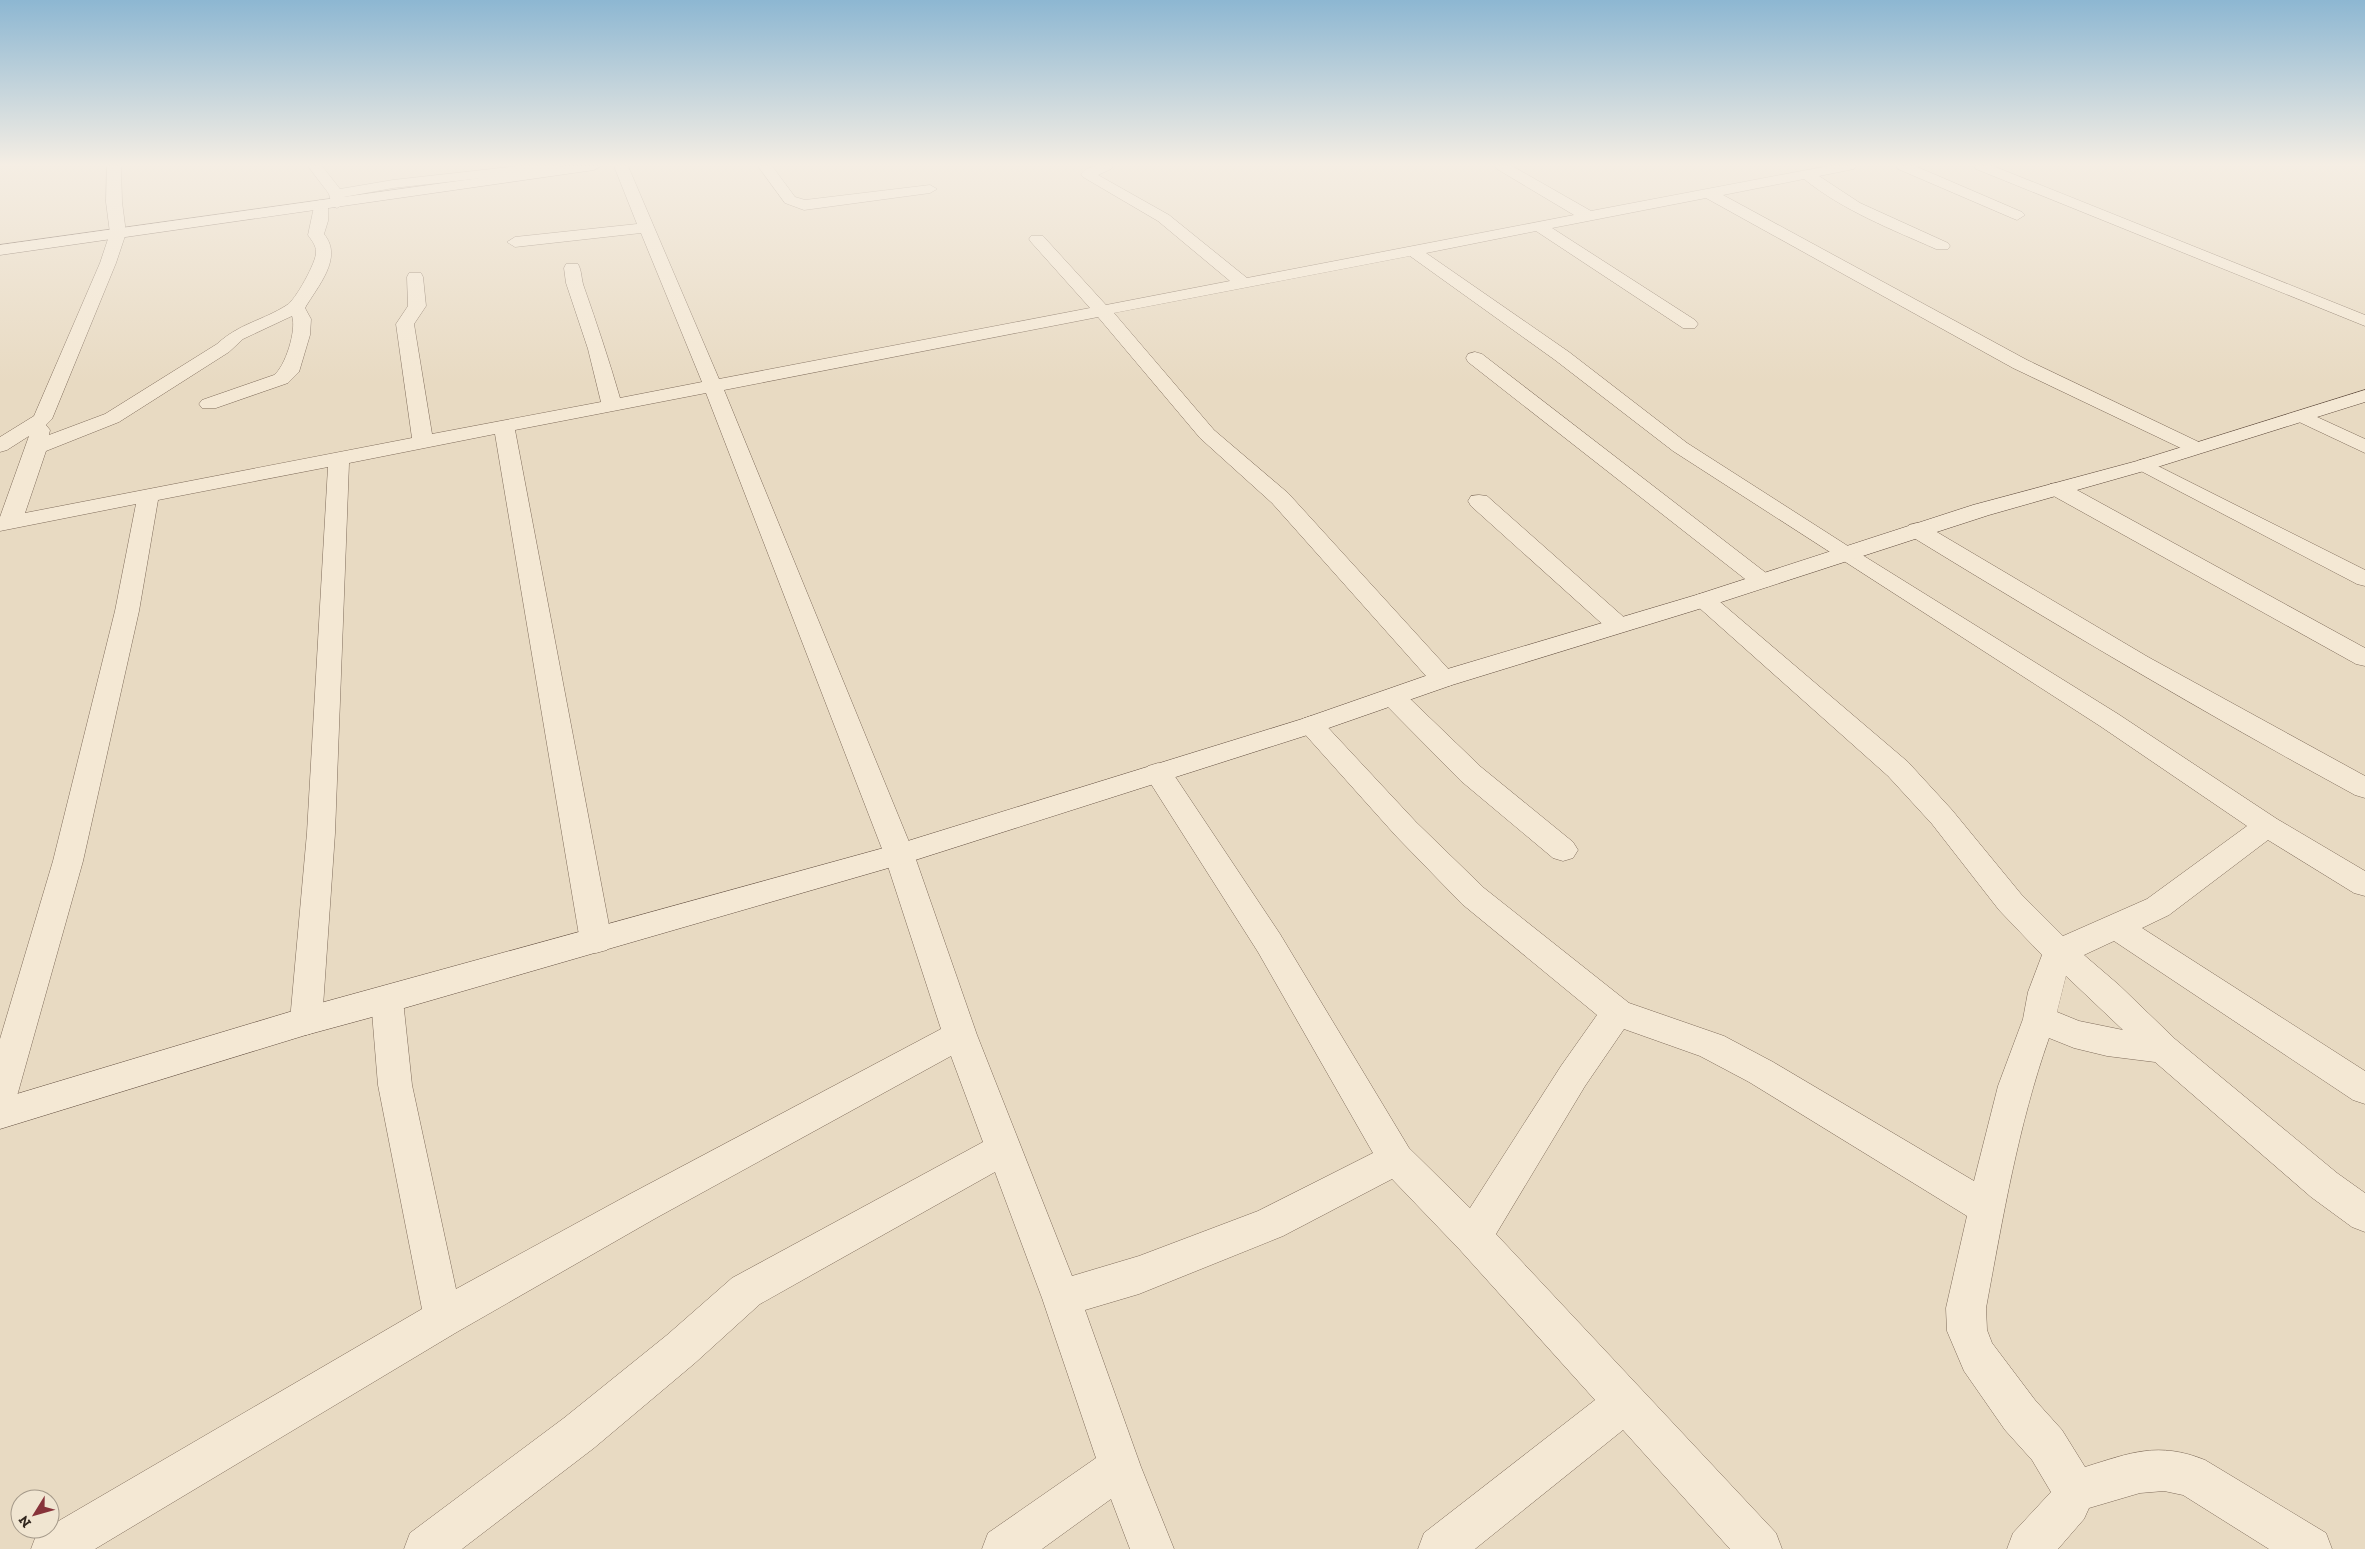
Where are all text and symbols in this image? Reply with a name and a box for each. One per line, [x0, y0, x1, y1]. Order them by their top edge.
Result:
north arrow [10, 1489, 60, 1539]
text: N [15, 1512, 35, 1531]

